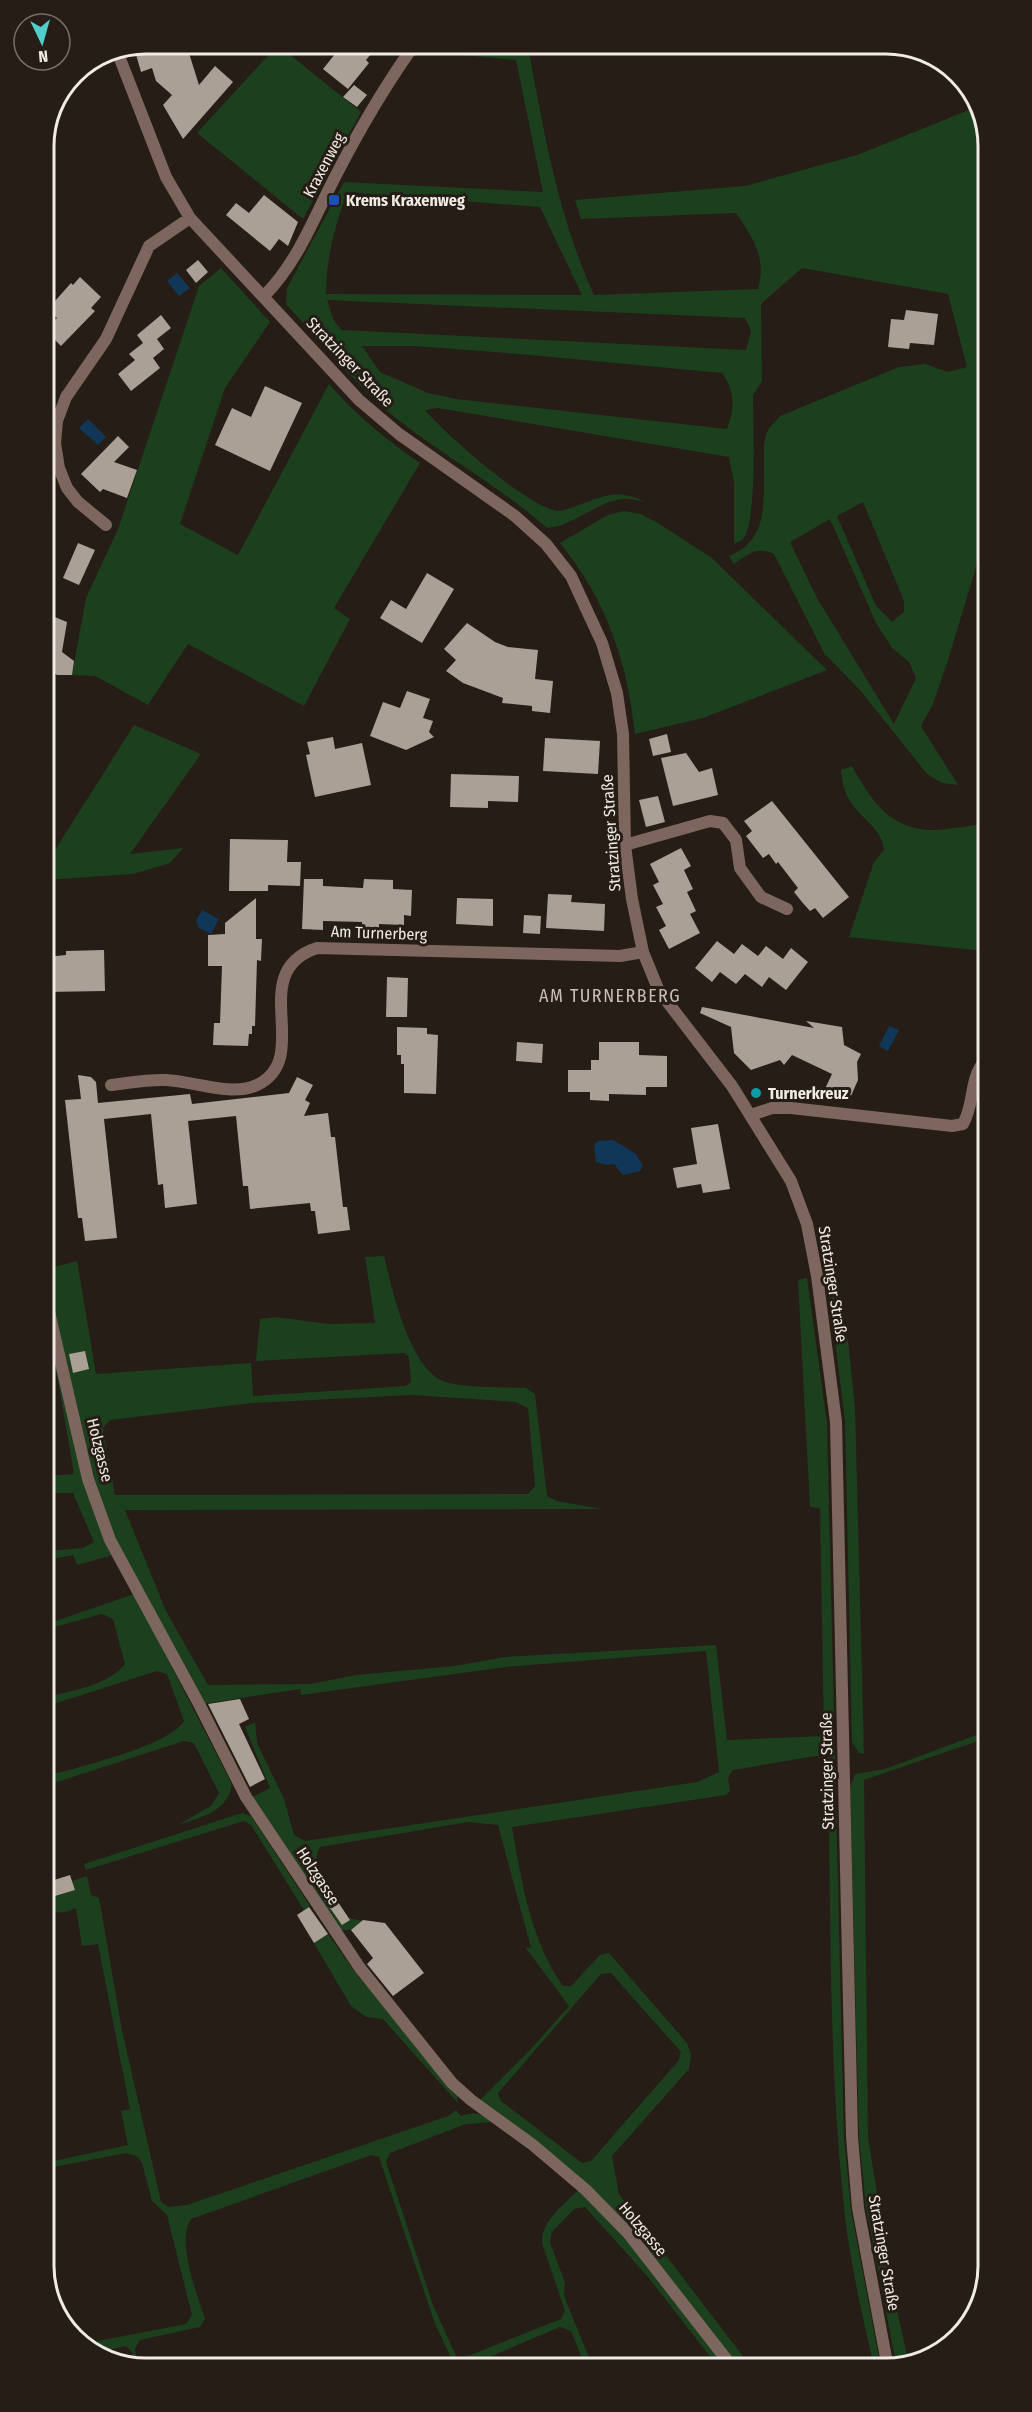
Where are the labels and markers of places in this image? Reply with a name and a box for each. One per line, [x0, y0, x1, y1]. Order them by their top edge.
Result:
place label: Krems Kraxenweg [346, 191, 465, 210]
marker: Krems Kraxenweg [327, 193, 341, 207]
place label: Turnerkreuz [768, 1084, 849, 1103]
marker: Turnerkreuz [749, 1086, 763, 1100]

